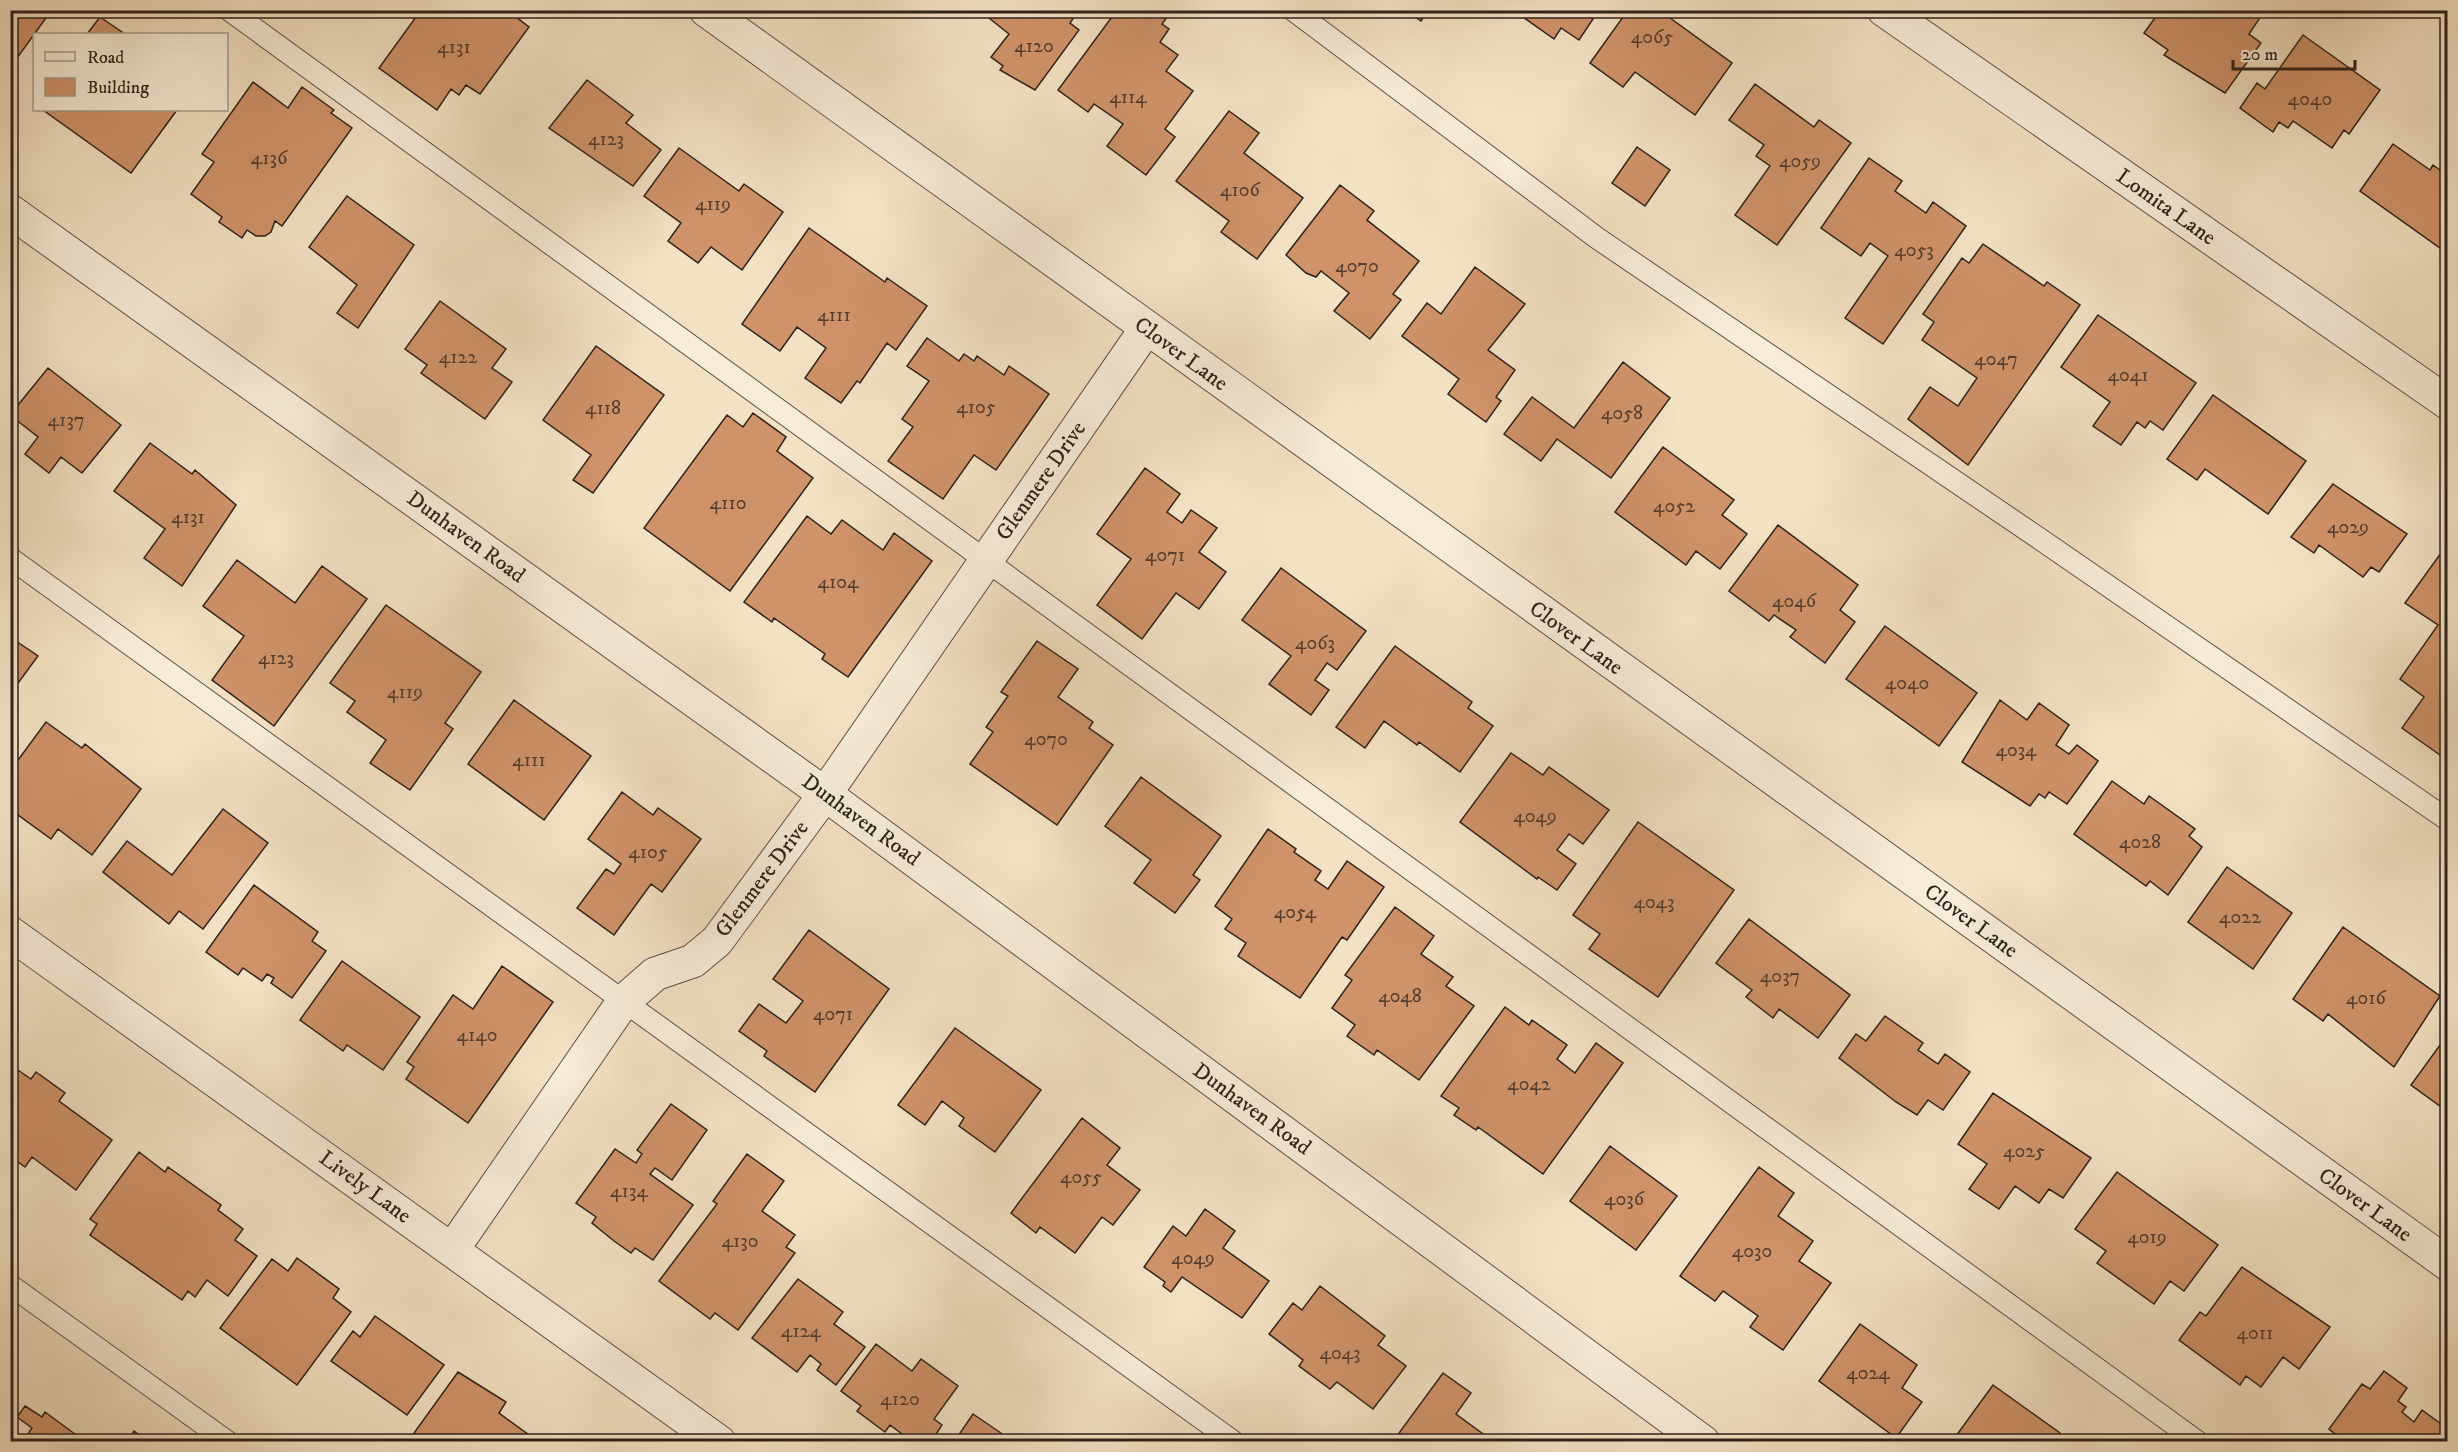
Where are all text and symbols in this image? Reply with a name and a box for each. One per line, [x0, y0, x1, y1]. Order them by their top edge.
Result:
house number: 4065 [1631, 25, 1673, 50]
legend [33, 33, 228, 111]
scale bar [2233, 33, 2354, 71]
house number: 4120 [1014, 34, 1054, 59]
house number: 4131 [437, 35, 471, 60]
text: 20 m [2242, 44, 2278, 66]
text: Road [87, 47, 124, 69]
text: Building [87, 77, 149, 99]
house number: 4114 [1109, 85, 1147, 110]
house number: 4040 [2288, 87, 2332, 112]
house number: 4123 [588, 127, 624, 152]
house number: 4136 [251, 146, 288, 171]
house number: 4059 [1779, 149, 1821, 174]
street label: Lomita Lane [2111, 163, 2221, 251]
house number: 4106 [1220, 178, 1261, 203]
house number: 4119 [695, 192, 731, 217]
house number: 4053 [1894, 238, 1934, 263]
house number: 4070 [1335, 254, 1379, 279]
house number: 4111 [817, 303, 851, 328]
street label: Clover Lane [1129, 311, 1233, 397]
house number: 4122 [439, 345, 477, 370]
house number: 4047 [1974, 347, 2018, 372]
house number: 4041 [2107, 363, 2149, 388]
house number: 4105 [956, 395, 996, 420]
house number: 4118 [585, 396, 621, 421]
house number: 4058 [1601, 401, 1643, 426]
house number: 4137 [48, 408, 84, 433]
street label: Glenmere Drive [990, 416, 1092, 546]
street label: Dunhaven Road [402, 485, 531, 589]
house number: 4110 [710, 491, 746, 516]
house number: 4052 [1653, 494, 1695, 519]
house number: 4131 [171, 505, 205, 530]
house number: 4029 [2327, 515, 2369, 540]
house number: 4071 [1145, 543, 1185, 568]
house number: 4104 [817, 570, 859, 595]
house number: 4046 [1772, 589, 1817, 614]
street label: Clover Lane [1524, 595, 1628, 681]
house number: 4063 [1295, 631, 1335, 656]
house number: 4123 [258, 646, 294, 671]
house number: 4040 [1885, 671, 1929, 696]
house number: 4119 [387, 680, 423, 705]
house number: 4070 [1024, 727, 1068, 752]
house number: 4034 [1995, 738, 2037, 763]
house number: 4111 [512, 748, 546, 773]
street label: Dunhaven Road [797, 768, 926, 872]
house number: 4049 [1513, 804, 1557, 829]
street label: Glenmere Drive [709, 815, 815, 943]
house number: 4028 [2119, 830, 2161, 855]
house number: 4105 [628, 840, 668, 865]
street label: Clover Lane [1919, 878, 2023, 964]
house number: 4043 [1633, 890, 1675, 915]
house number: 4054 [1274, 900, 1317, 925]
house number: 4022 [2219, 905, 2261, 930]
house number: 4037 [1760, 964, 1800, 989]
house number: 4048 [1378, 984, 1422, 1009]
house number: 4016 [2346, 986, 2387, 1011]
house number: 4071 [813, 1002, 853, 1027]
house number: 4140 [456, 1023, 498, 1048]
street label: Dunhaven Road [1188, 1057, 1317, 1161]
house number: 4042 [1507, 1072, 1551, 1097]
house number: 4025 [2003, 1139, 2045, 1164]
street label: Lively Lane [314, 1144, 416, 1230]
street label: Clover Lane [2313, 1162, 2417, 1248]
house number: 4055 [1060, 1165, 1102, 1190]
house number: 4134 [610, 1179, 648, 1204]
house number: 4036 [1604, 1187, 1645, 1212]
house number: 4019 [2127, 1225, 2167, 1250]
house number: 4130 [721, 1229, 759, 1254]
house number: 4030 [1732, 1239, 1772, 1264]
house number: 4049 [1171, 1246, 1215, 1271]
house number: 4124 [781, 1319, 822, 1344]
house number: 4011 [2237, 1321, 2273, 1346]
house number: 4043 [1319, 1341, 1361, 1366]
house number: 4024 [1846, 1361, 1890, 1386]
house number: 4120 [880, 1387, 920, 1412]

